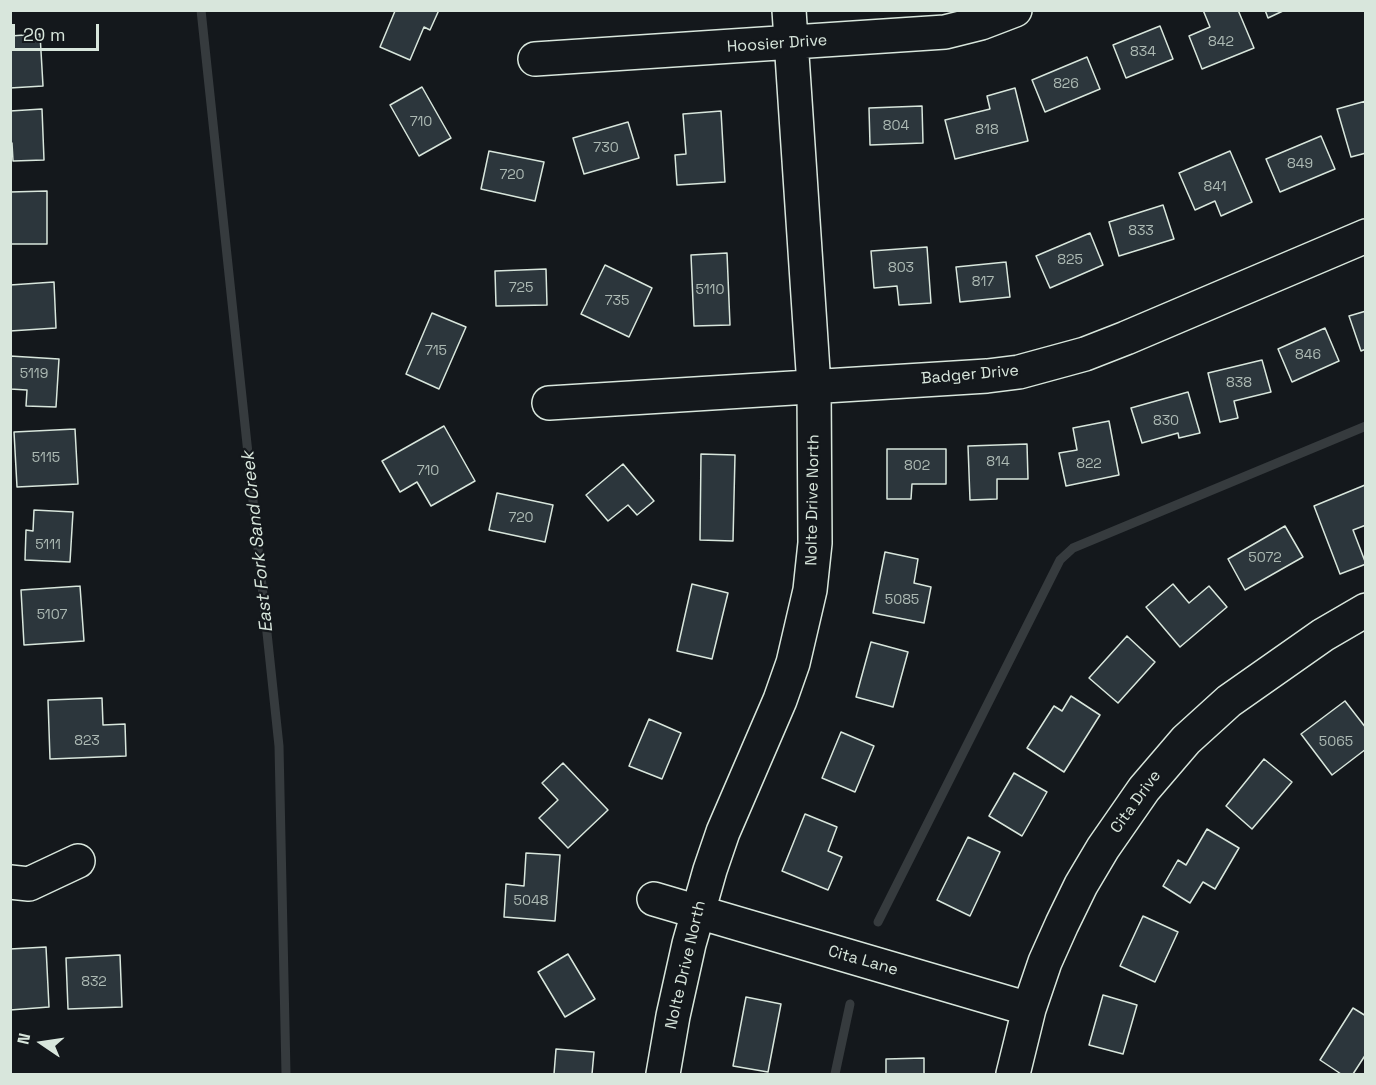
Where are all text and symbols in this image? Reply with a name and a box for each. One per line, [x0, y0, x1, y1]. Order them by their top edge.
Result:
scale bar [15, 12, 102, 50]
text: 20 m [23, 23, 66, 46]
street label: Hoosier Drive [726, 31, 828, 57]
house number: 842 [1208, 34, 1234, 50]
house number: 834 [1130, 44, 1156, 60]
house number: 826 [1053, 76, 1079, 92]
house number: 710 [410, 114, 432, 130]
house number: 804 [883, 118, 909, 134]
house number: 818 [975, 122, 999, 138]
house number: 730 [593, 140, 619, 156]
house number: 849 [1287, 156, 1313, 172]
house number: 720 [499, 167, 525, 183]
house number: 841 [1204, 179, 1226, 195]
house number: 833 [1128, 223, 1154, 239]
house number: 825 [1057, 252, 1083, 268]
house number: 803 [888, 260, 914, 276]
house number: 817 [972, 274, 994, 290]
house number: 725 [509, 280, 533, 296]
house number: 5110 [696, 282, 724, 298]
house number: 735 [605, 293, 629, 309]
house number: 715 [425, 343, 447, 359]
house number: 846 [1295, 347, 1321, 363]
street label: Badger Drive [920, 361, 1020, 389]
house number: 5119 [20, 366, 48, 382]
house number: 838 [1226, 375, 1252, 391]
house number: 830 [1153, 413, 1179, 429]
street label: Nolte Drive North [802, 434, 824, 566]
house number: 5115 [32, 450, 60, 466]
water label: East Fork Sand Creek [238, 450, 278, 634]
house number: 814 [986, 454, 1010, 470]
house number: 822 [1076, 456, 1102, 472]
house number: 802 [904, 458, 930, 474]
house number: 710 [417, 463, 439, 479]
house number: 720 [508, 510, 534, 526]
house number: 5111 [35, 537, 61, 553]
house number: 5072 [1248, 550, 1282, 566]
house number: 5085 [885, 592, 919, 608]
house number: 5107 [37, 607, 67, 623]
house number: 823 [74, 733, 100, 749]
house number: 5065 [1319, 734, 1353, 750]
street label: Cita Drive [1107, 767, 1165, 837]
house number: 5048 [514, 893, 548, 909]
street label: Nolte Drive North [662, 899, 710, 1031]
street label: Cita Lane [826, 942, 900, 980]
house number: 832 [81, 974, 107, 990]
north arrow [12, 1013, 72, 1073]
text: N [13, 1031, 35, 1046]

